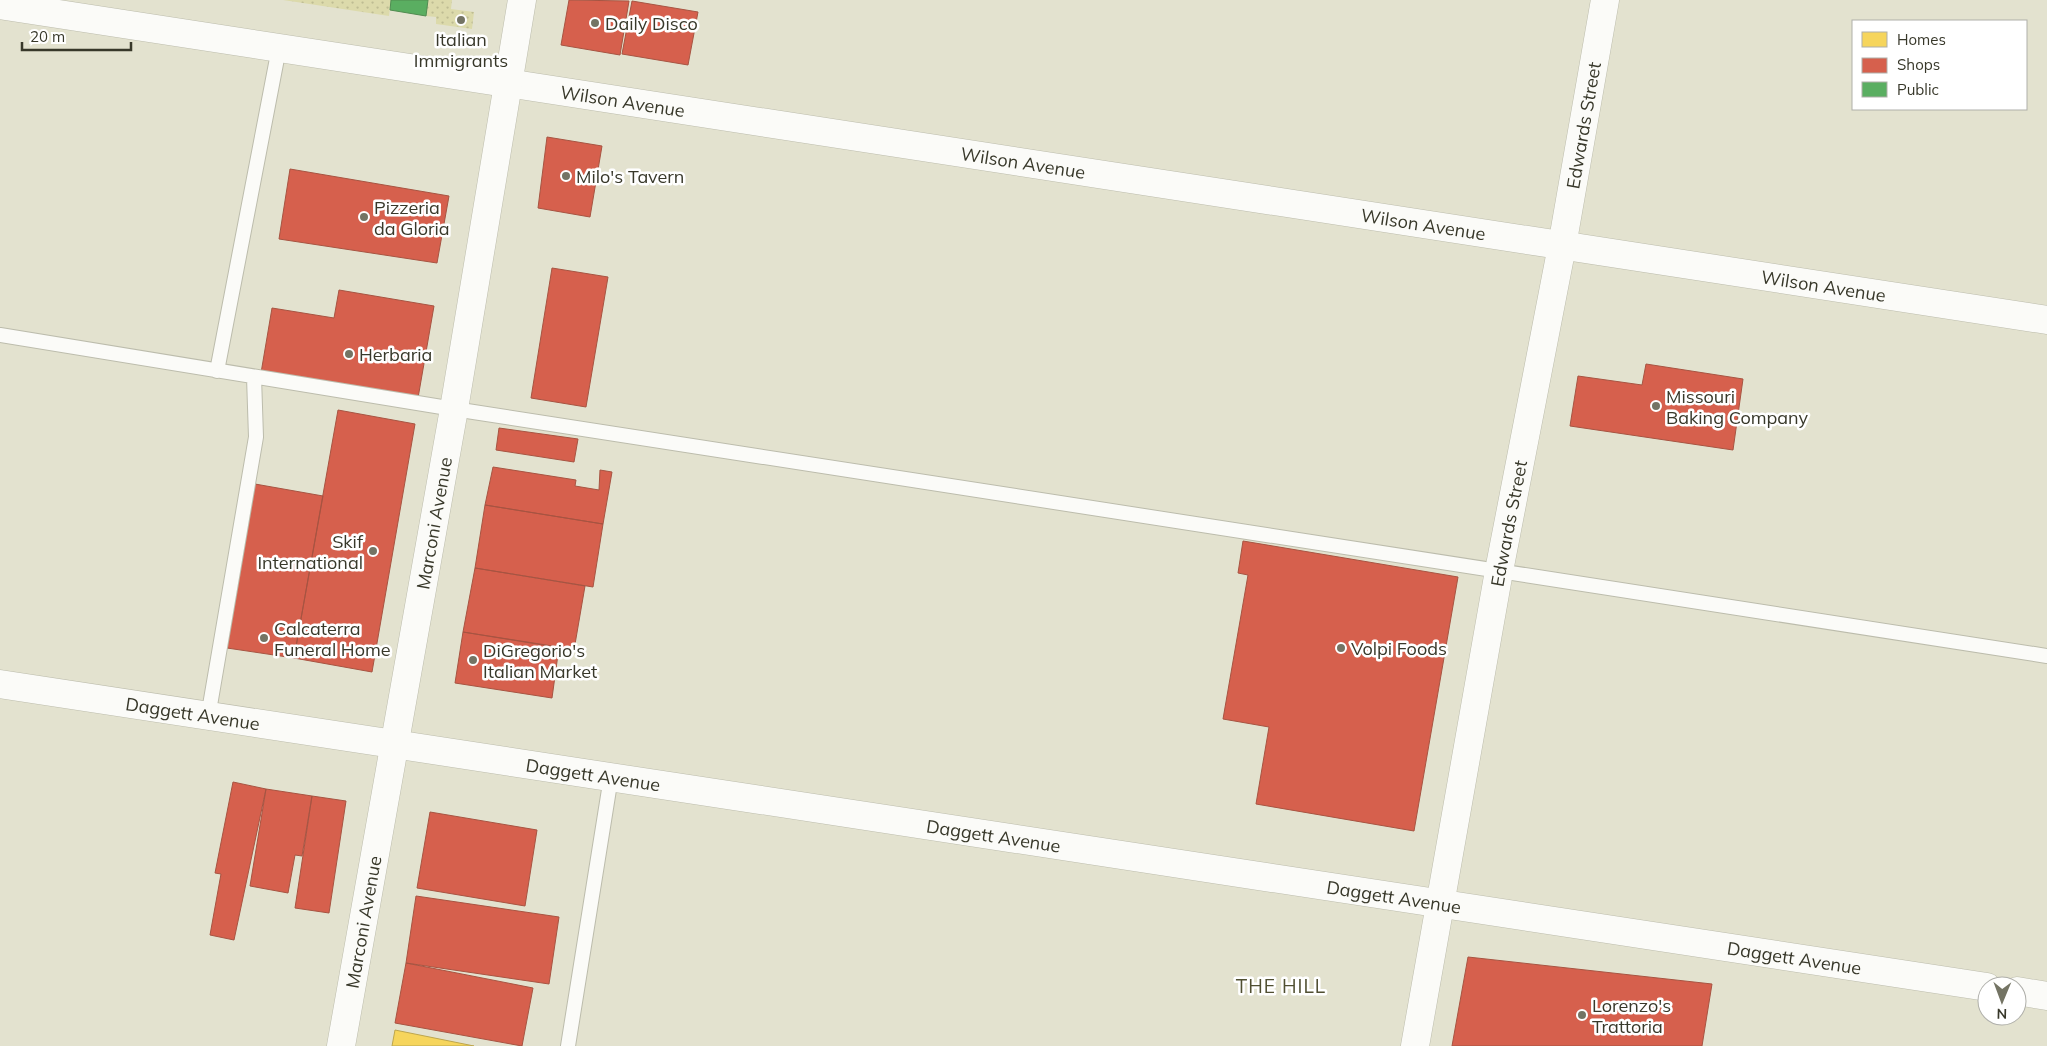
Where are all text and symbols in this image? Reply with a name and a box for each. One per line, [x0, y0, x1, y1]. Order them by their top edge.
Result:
place label: Daily Disco [605, 12, 698, 35]
marker: Italian Immigrants [455, 14, 467, 26]
marker: Daily Disco [589, 17, 601, 29]
scale bar [22, 20, 131, 52]
legend [1852, 20, 2027, 110]
text: 20 m [30, 27, 65, 46]
place label: Italian Immigrants [414, 28, 508, 72]
text: Homes [1897, 30, 1946, 49]
text: Shops [1897, 55, 1940, 74]
street label: Edwards Street [1561, 60, 1605, 190]
street label: Wilson Avenue [559, 80, 687, 122]
text: Public [1897, 80, 1939, 99]
street label: Wilson Avenue [959, 141, 1087, 183]
place label: Milo's Tavern [576, 165, 684, 188]
marker: Milo's Tavern [560, 170, 572, 182]
place label: Pizzeria da Gloria [374, 196, 450, 240]
street label: Wilson Avenue [1359, 203, 1487, 245]
marker: Pizzeria da Gloria [358, 211, 370, 223]
street label: Wilson Avenue [1760, 265, 1887, 307]
place label: Herbaria [359, 343, 432, 366]
marker: Herbaria [343, 348, 355, 360]
place label: Missouri Baking Company [1666, 385, 1809, 429]
marker: Missouri Baking Company [1650, 400, 1662, 412]
street label: Marconi Avenue [411, 455, 457, 591]
street label: Edwards Street [1485, 458, 1532, 588]
place label: Skif International [257, 530, 364, 574]
marker: Skif International [367, 545, 379, 557]
place label: Calcaterra Funeral Home [274, 617, 391, 661]
marker: Calcaterra Funeral Home [258, 632, 270, 644]
place label: Volpi Foods [1351, 637, 1447, 660]
place label: DiGregorio's Italian Market [483, 639, 597, 683]
marker: Volpi Foods [1335, 642, 1347, 654]
marker: DiGregorio's Italian Market [467, 654, 479, 666]
street label: Daggett Avenue [124, 692, 262, 735]
street label: Daggett Avenue [524, 753, 662, 796]
street label: Daggett Avenue [925, 814, 1062, 857]
street label: Marconi Avenue [340, 854, 386, 990]
street label: Daggett Avenue [1325, 875, 1463, 918]
street label: Daggett Avenue [1725, 936, 1863, 979]
district label: THE HILL [1236, 974, 1326, 998]
north arrow [1977, 976, 2027, 1026]
place label: Lorenzo's Trattoria [1592, 994, 1671, 1038]
text: N [1996, 1005, 2007, 1023]
marker: Lorenzo's Trattoria [1576, 1009, 1588, 1021]

